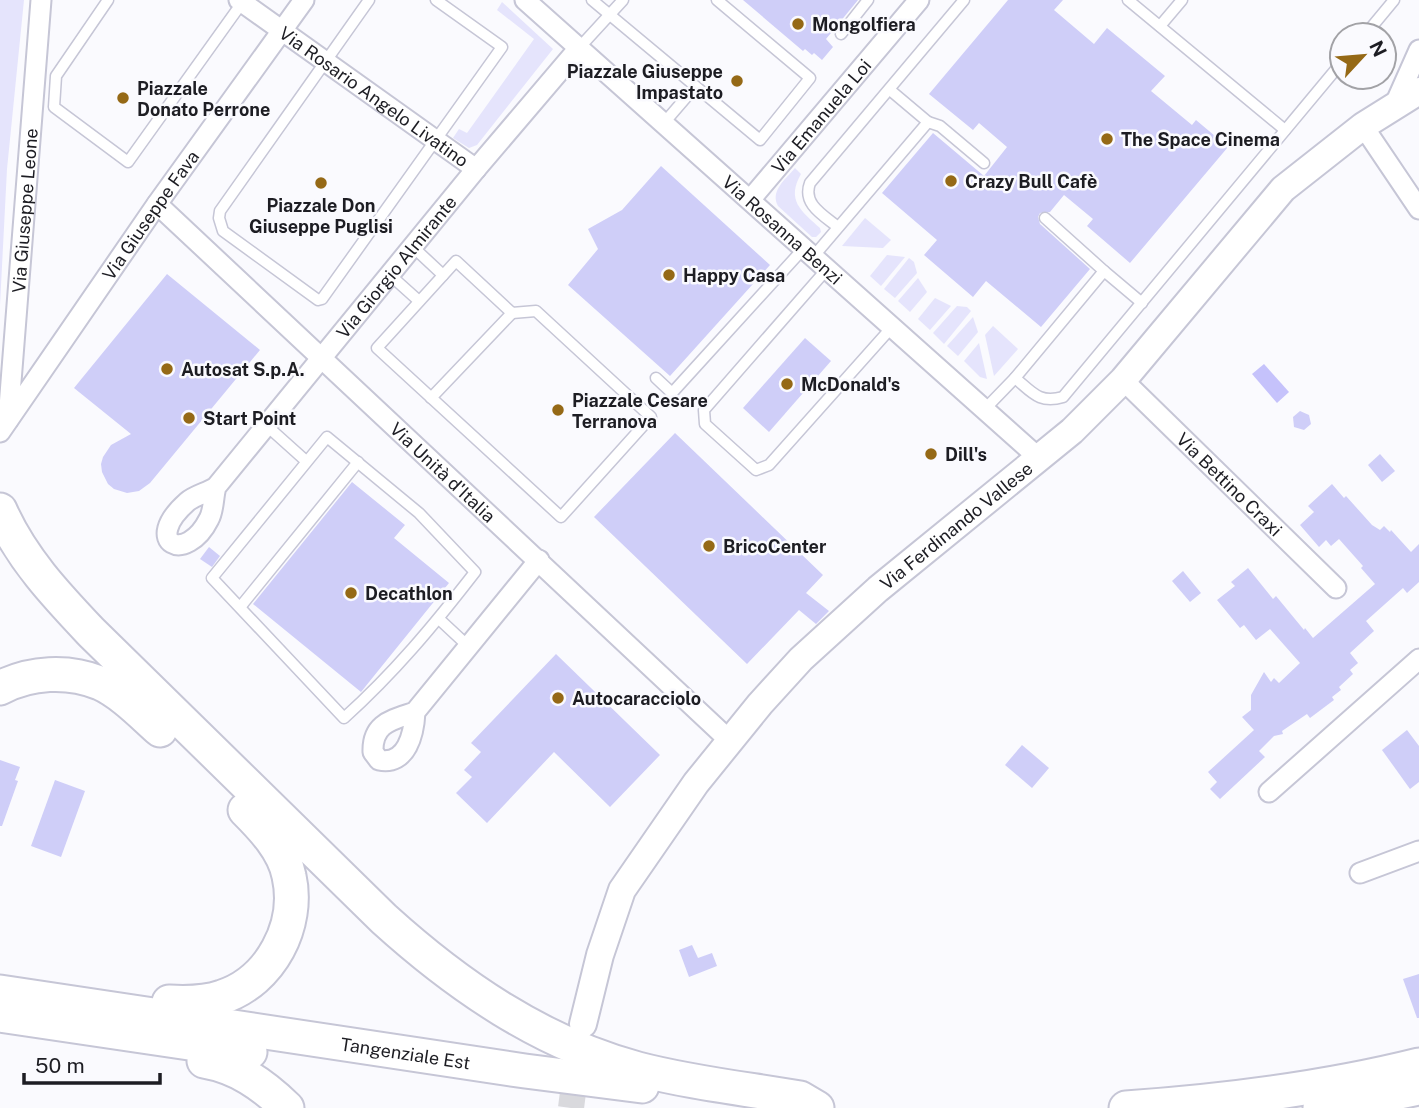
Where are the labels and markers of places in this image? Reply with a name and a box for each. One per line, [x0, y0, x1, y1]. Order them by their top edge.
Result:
place label: Mongolfiera [812, 14, 916, 35]
marker: Mongolfiera [790, 16, 806, 32]
place label: Piazzale Giuseppe Impastato [567, 61, 723, 103]
marker: Piazzale Giuseppe Impastato [729, 73, 745, 89]
place label: Piazzale Donato Perrone [137, 78, 270, 120]
marker: Piazzale Donato Perrone [115, 90, 131, 106]
place label: The Space Cinema [1121, 129, 1280, 150]
marker: The Space Cinema [1099, 131, 1115, 147]
place label: Crazy Bull Cafè [965, 171, 1097, 192]
marker: Crazy Bull Cafè [943, 173, 959, 189]
marker: Piazzale Don Giuseppe Puglisi [313, 175, 329, 191]
place label: Piazzale Don Giuseppe Puglisi [249, 195, 393, 237]
place label: Happy Casa [683, 265, 785, 286]
marker: Happy Casa [661, 267, 677, 283]
place label: Autosat S.p.A. [181, 359, 305, 380]
marker: Autosat S.p.A. [159, 361, 175, 377]
place label: McDonald's [801, 374, 900, 395]
marker: McDonald's [779, 376, 795, 392]
place label: Piazzale Cesare Terranova [572, 390, 708, 432]
marker: Piazzale Cesare Terranova [550, 402, 566, 418]
place label: Start Point [203, 408, 296, 429]
marker: Start Point [181, 410, 197, 426]
place label: Dill's [945, 444, 987, 465]
marker: Dill's [923, 446, 939, 462]
place label: BricoCenter [723, 536, 827, 557]
marker: BricoCenter [701, 538, 717, 554]
place label: Decathlon [365, 583, 453, 604]
marker: Decathlon [343, 585, 359, 601]
place label: Autocaracciolo [572, 688, 701, 709]
marker: Autocaracciolo [550, 690, 566, 706]

